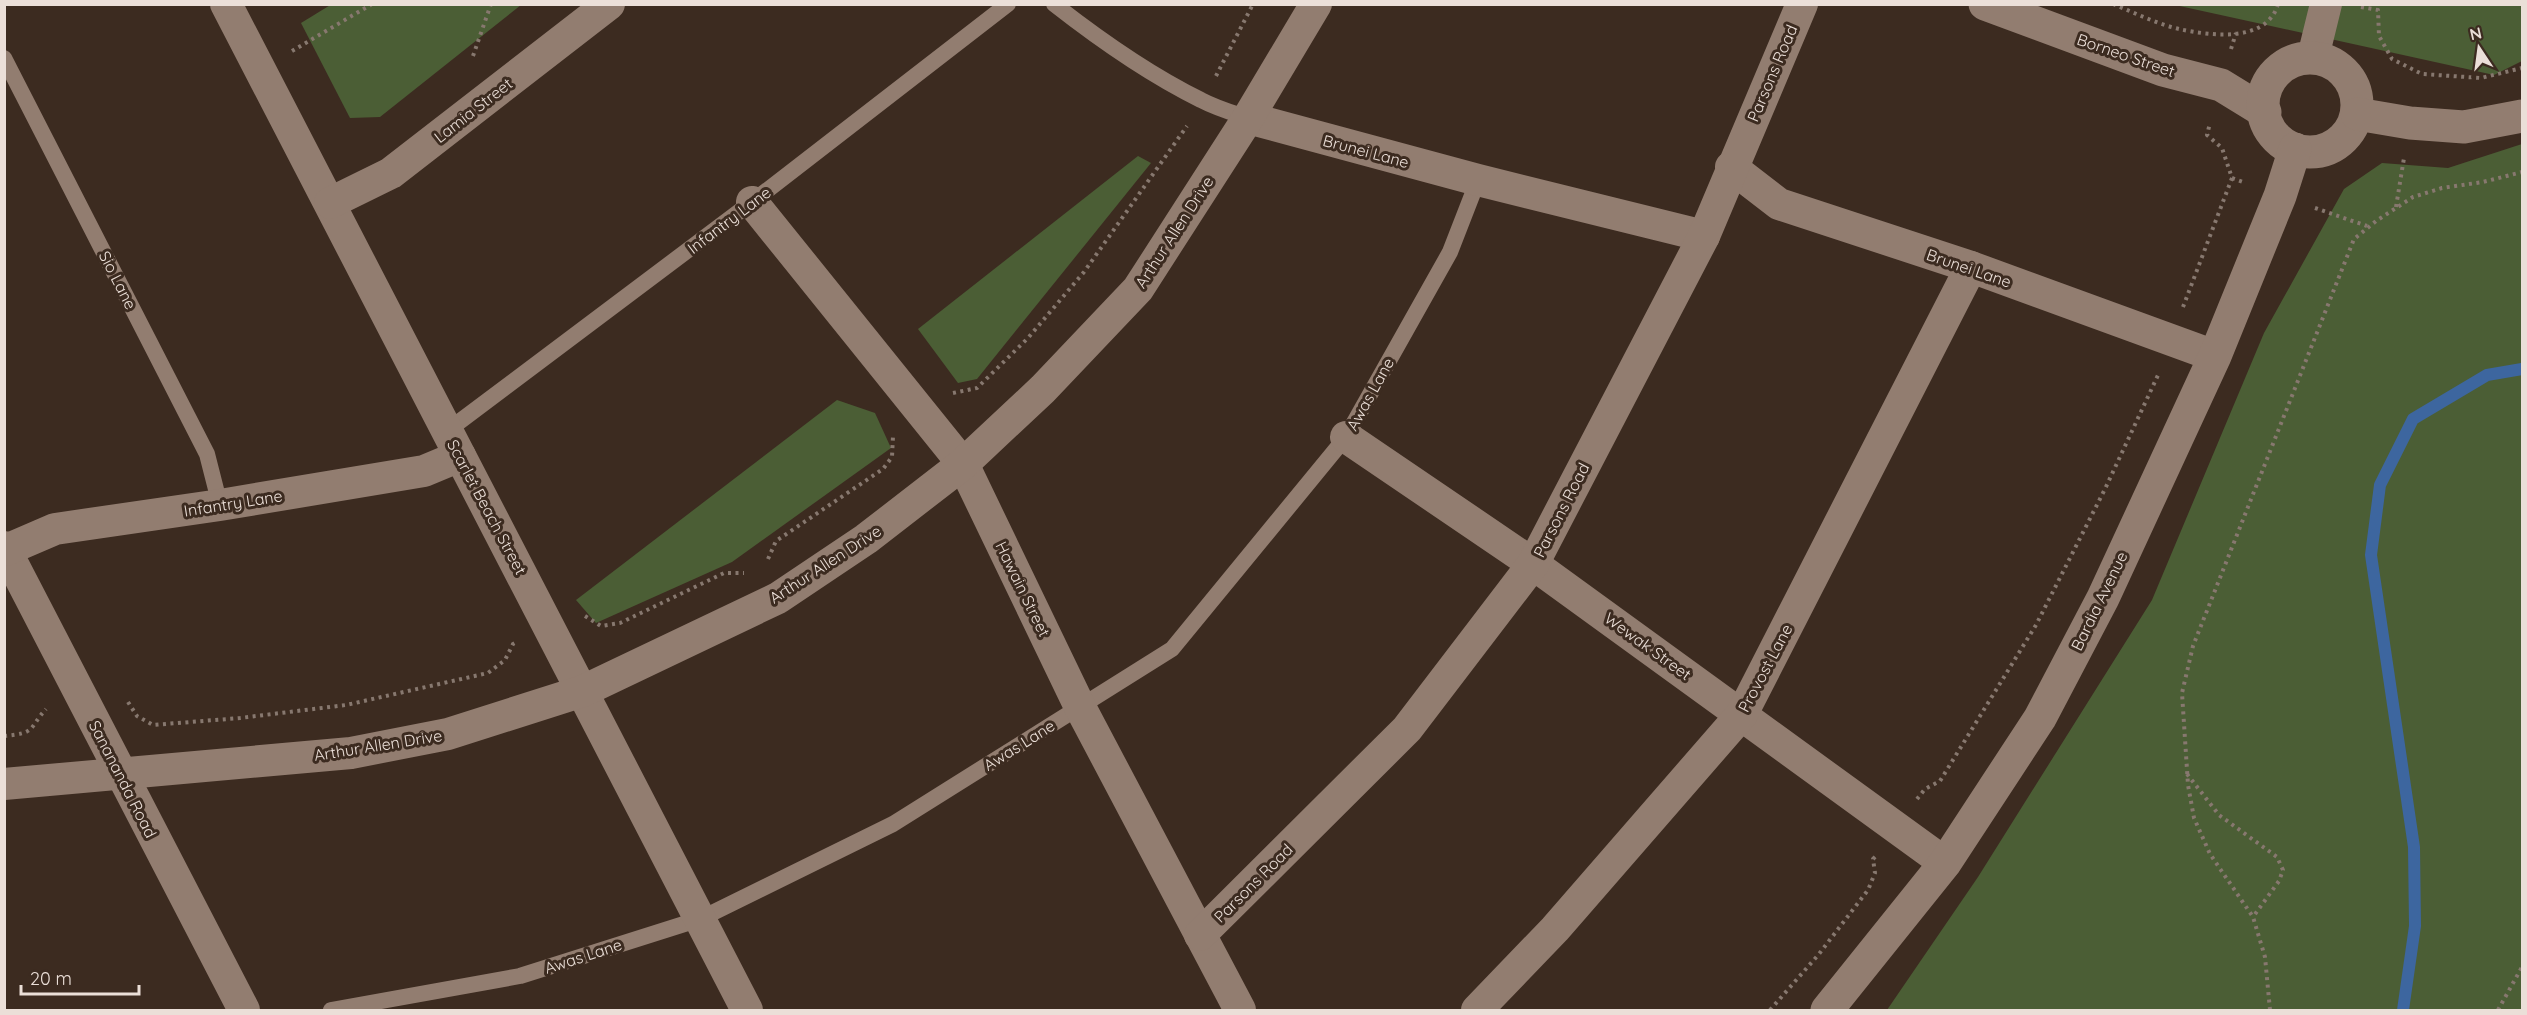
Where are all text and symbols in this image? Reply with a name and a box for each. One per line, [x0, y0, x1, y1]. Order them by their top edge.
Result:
north arrow [2449, 18, 2509, 78]
street label: Parsons Road [1743, 22, 1801, 124]
text: N [2468, 22, 2484, 44]
street label: Borneo Street [2074, 29, 2178, 81]
street label: Lamia Street [430, 73, 516, 147]
street label: Brunei Lane [1321, 130, 1411, 172]
street label: Arthur Allen Drive [1130, 172, 1218, 292]
street label: Infantry Lane [683, 182, 775, 258]
street label: Brunei Lane [1924, 244, 2014, 292]
street label: Sio Lane [95, 247, 141, 313]
street label: Awas Lane [1342, 354, 1398, 434]
street label: Scarlet Beach Street [443, 436, 531, 578]
street label: Parsons Road [1529, 459, 1593, 561]
street label: Infantry Lane [182, 485, 284, 521]
street label: Arthur Allen Drive [765, 520, 885, 608]
street label: Hawain Street [991, 538, 1055, 640]
street label: Bardia Avenue [2066, 548, 2132, 654]
street label: Wewak Street [1601, 608, 1695, 684]
street label: Provost Lane [1733, 621, 1797, 715]
street label: Awas Lane [980, 715, 1058, 775]
street label: Sanananda Road [85, 717, 161, 841]
street label: Arthur Allen Drive [313, 725, 443, 765]
street label: Parsons Road [1209, 839, 1297, 927]
street label: Awas Lane [542, 934, 624, 978]
scale bar [21, 958, 140, 996]
text: 20 m [30, 967, 72, 990]

